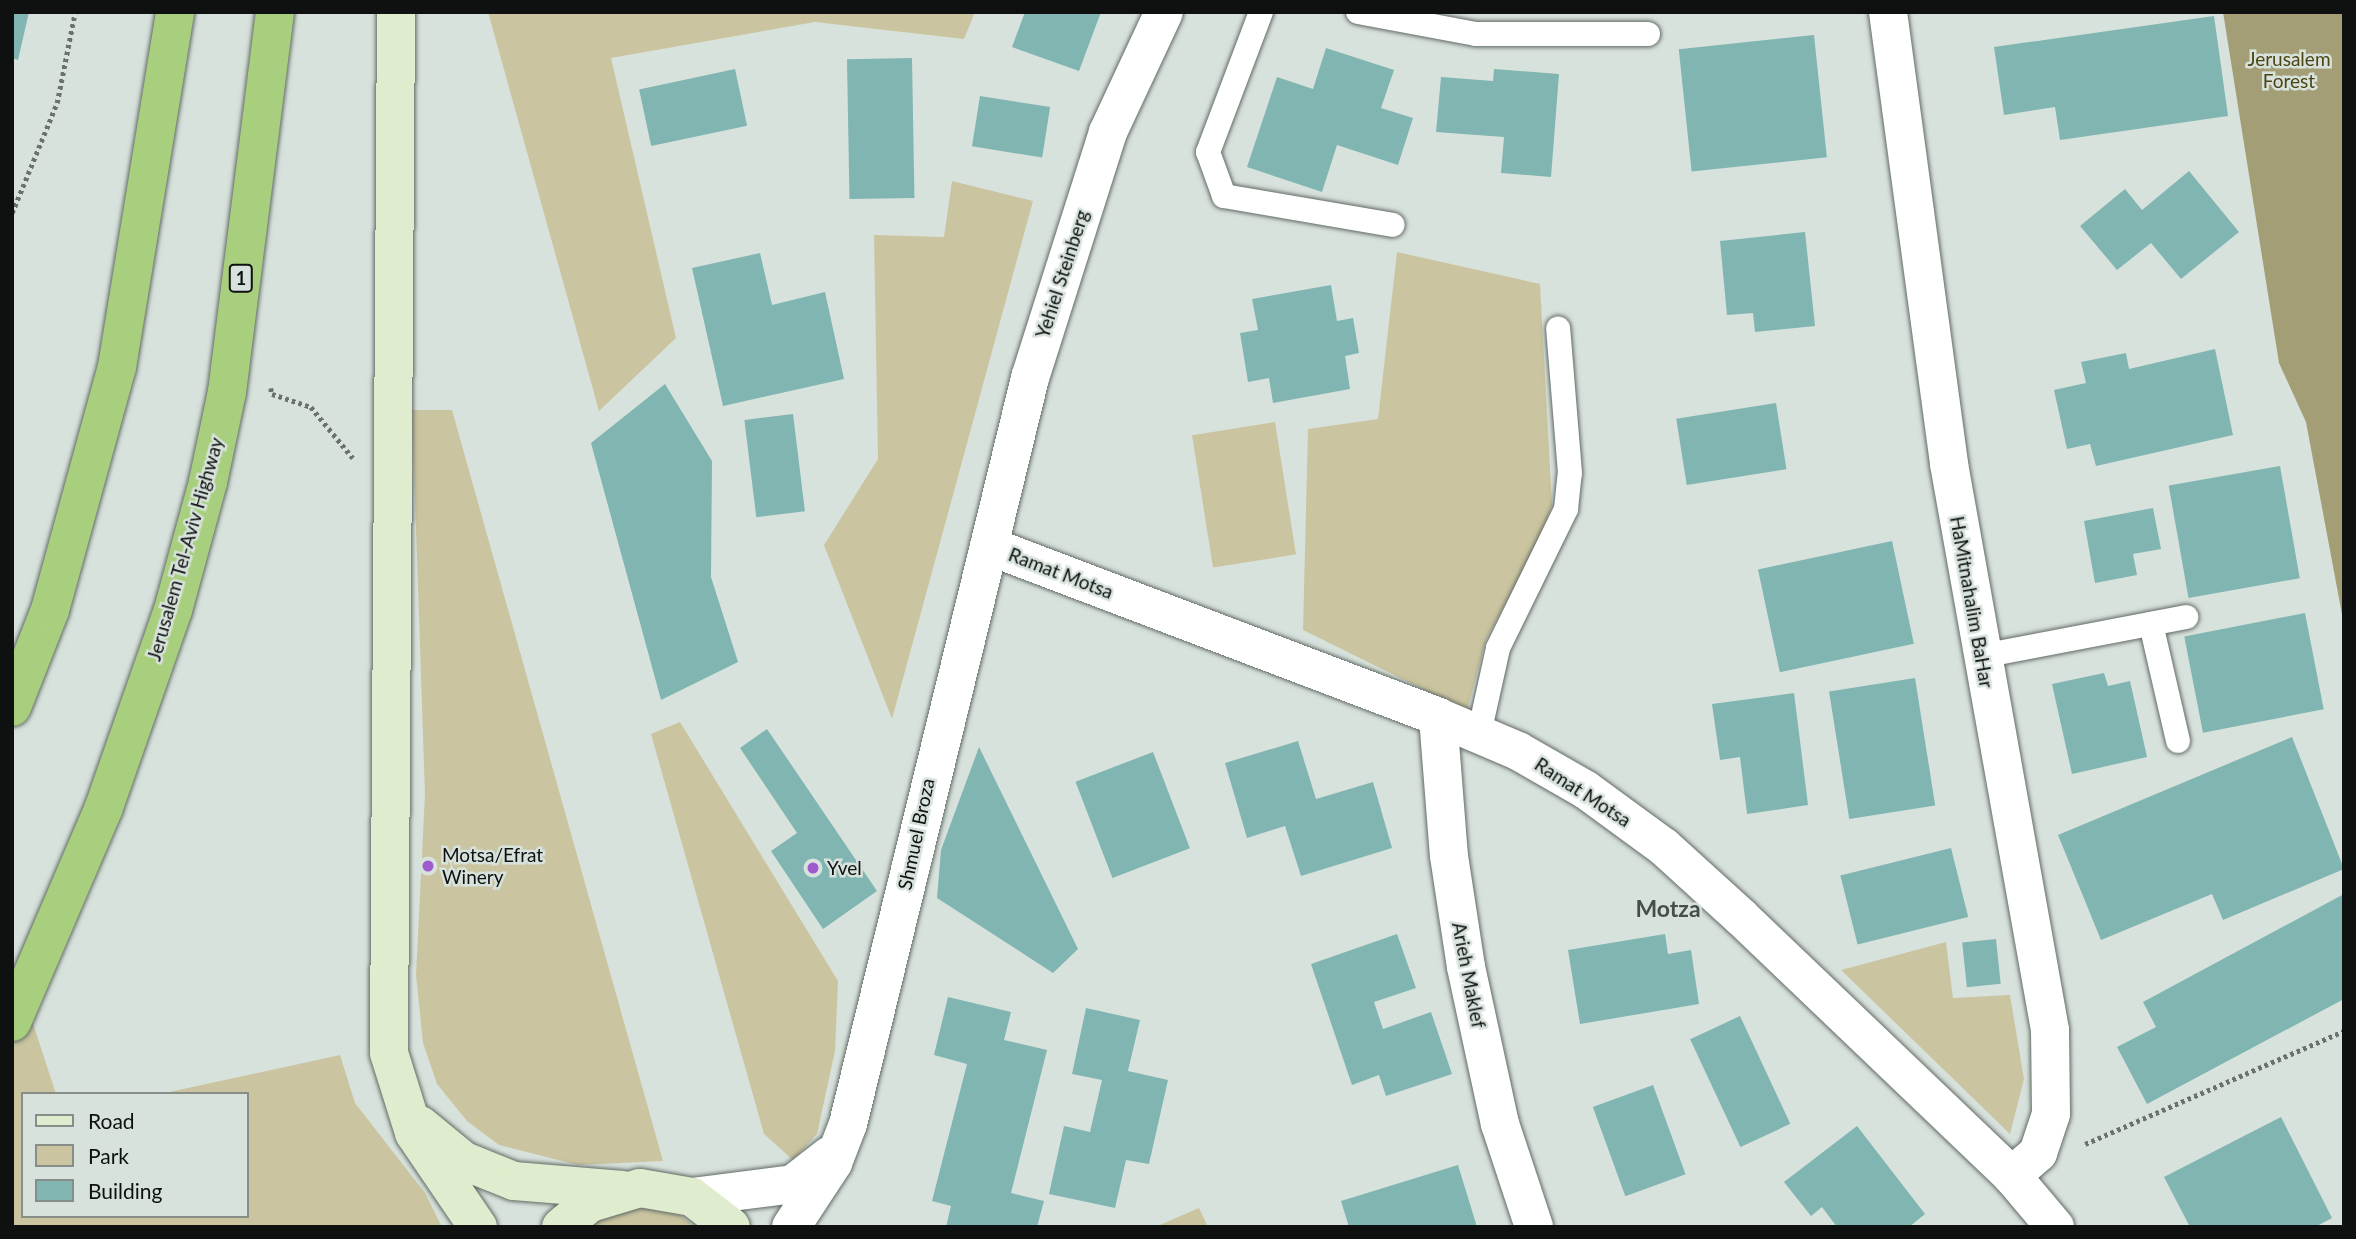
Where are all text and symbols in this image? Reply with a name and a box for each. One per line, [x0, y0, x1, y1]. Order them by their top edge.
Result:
park label: Jerusalem Forest [2247, 48, 2331, 92]
street label: Yehiel Steinberg [1031, 207, 1093, 341]
road number: 1 [229, 264, 253, 292]
street label: Jerusalem Tel-Aviv Highway [142, 434, 228, 664]
street label: HaMitnahalim BaHar [1946, 514, 1998, 690]
street label: Ramat Motsa [1005, 543, 1117, 603]
street label: Ramat Motsa [1531, 752, 1635, 832]
street label: Shmuel Broza [893, 776, 939, 892]
place label: Motsa/Efrat Winery [442, 844, 543, 888]
place label: Yvel [827, 857, 862, 879]
marker: Motsa/Efrat Winery [420, 858, 436, 874]
marker: Yvel [805, 860, 821, 876]
district label: Motza [1635, 894, 1701, 922]
street label: Arieh Maklef [1448, 920, 1490, 1030]
legend [21, 1092, 248, 1218]
text: Road [88, 1108, 135, 1133]
text: Park [88, 1143, 129, 1168]
text: Building [88, 1178, 163, 1203]

